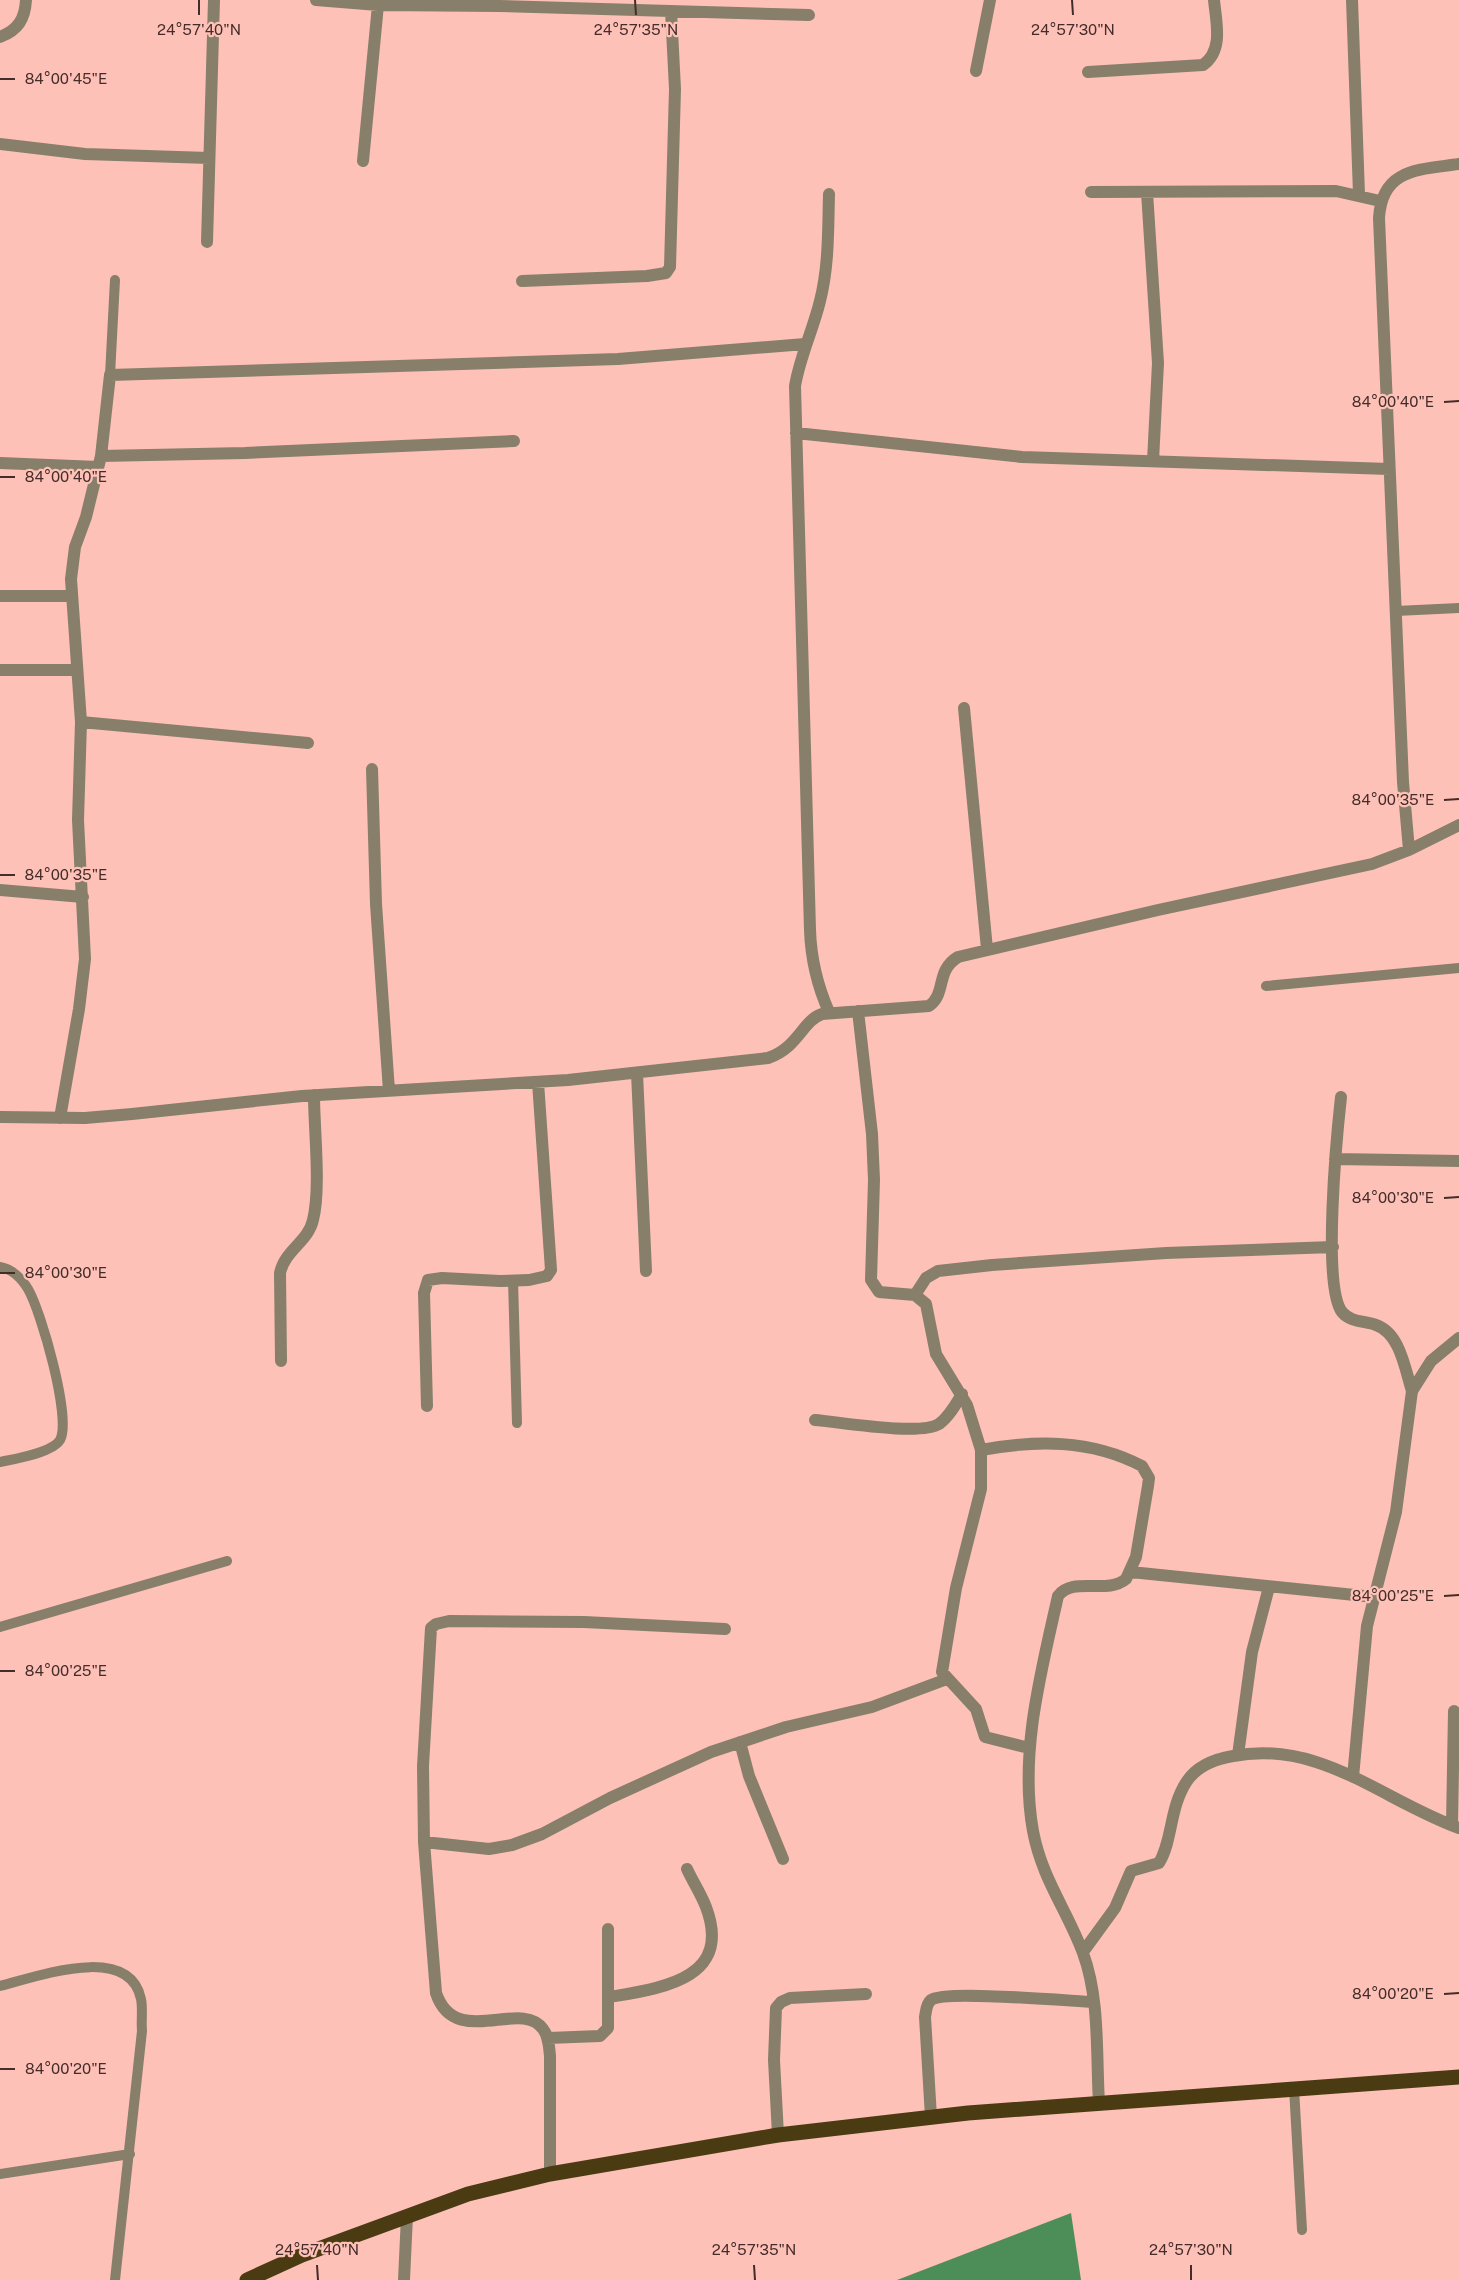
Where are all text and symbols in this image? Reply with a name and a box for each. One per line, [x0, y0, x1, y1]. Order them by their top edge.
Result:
text: 24°57'40"N [157, 21, 241, 38]
text: 24°57'35"N [594, 21, 678, 38]
text: 24°57'30"N [1031, 21, 1115, 38]
text: 84°00'45"E [25, 70, 107, 87]
text: 84°00'40"E [1352, 393, 1434, 410]
text: 84°00'40"E [25, 468, 107, 485]
text: 84°00'35"E [1352, 791, 1434, 808]
text: 84°00'35"E [25, 866, 107, 883]
text: 84°00'30"E [1352, 1189, 1434, 1206]
text: 84°00'30"E [25, 1264, 107, 1281]
text: 84°00'25"E [1352, 1587, 1434, 1604]
text: 84°00'25"E [25, 1662, 107, 1679]
text: 84°00'20"E [1352, 1985, 1434, 2002]
text: 84°00'20"E [25, 2060, 107, 2077]
text: 24°57'40"N [275, 2241, 359, 2258]
text: 24°57'35"N [712, 2241, 796, 2258]
text: 24°57'30"N [1149, 2241, 1233, 2258]

